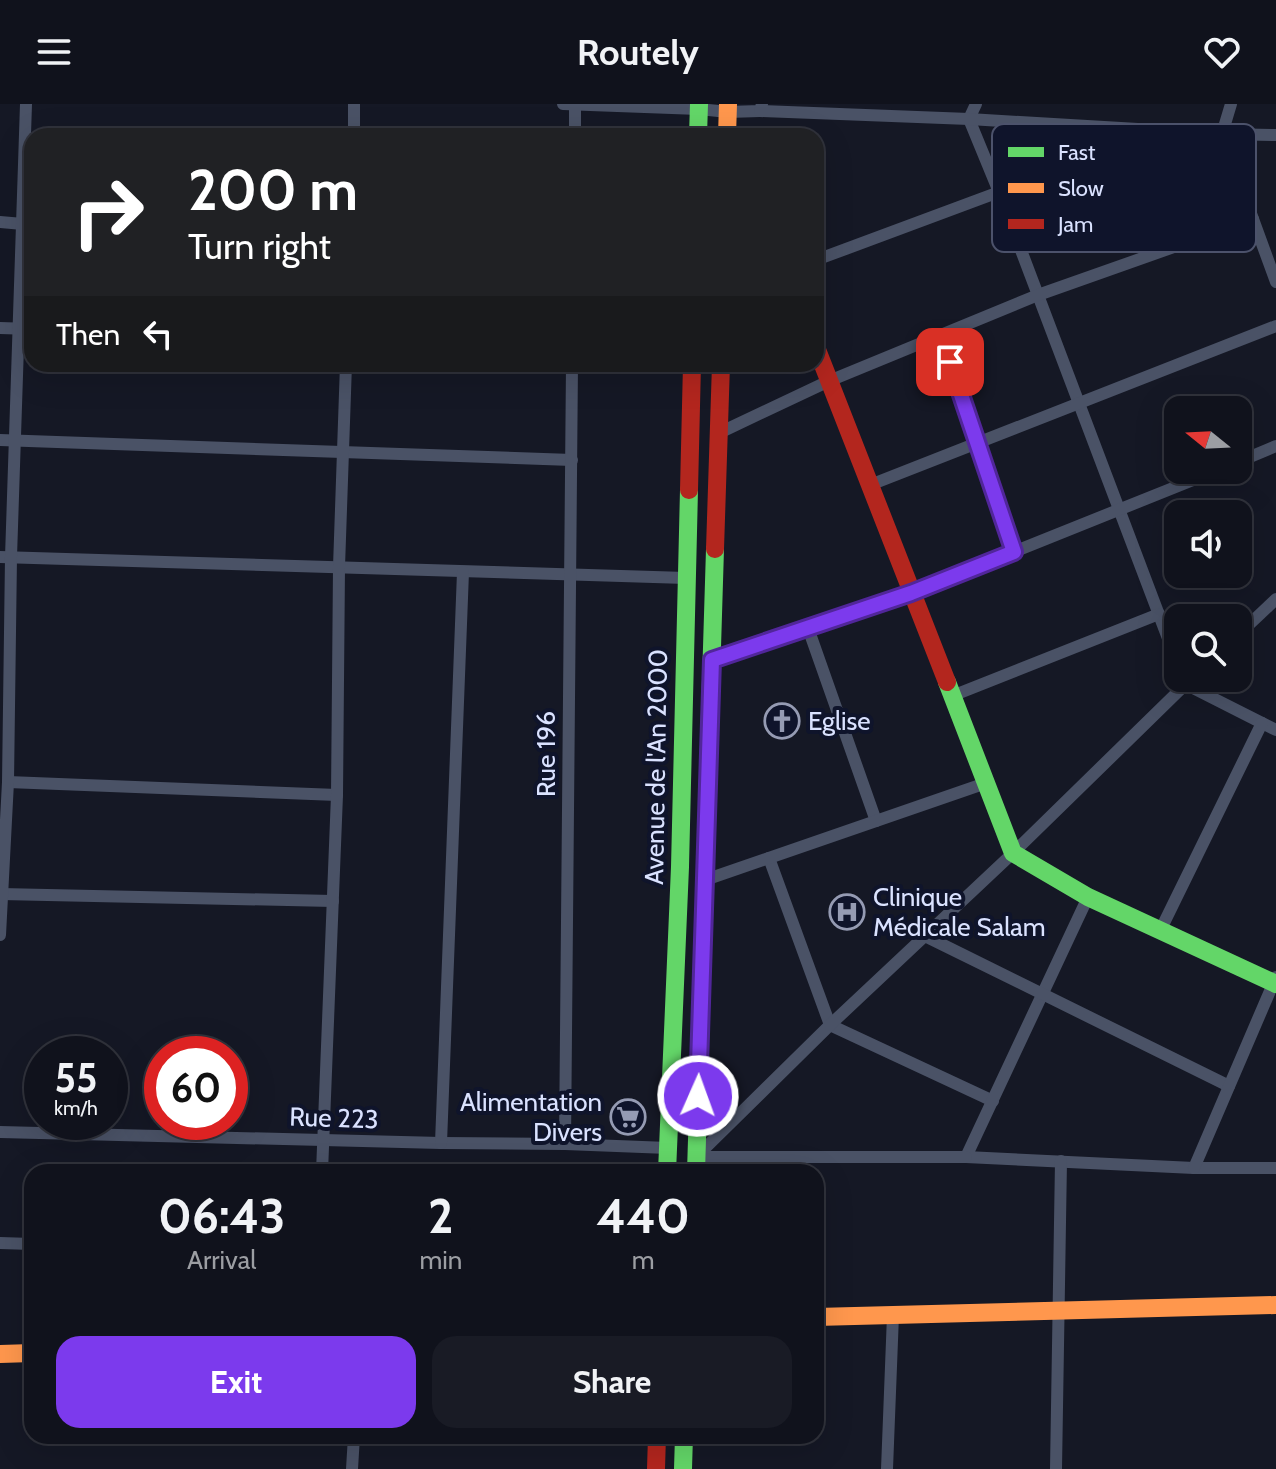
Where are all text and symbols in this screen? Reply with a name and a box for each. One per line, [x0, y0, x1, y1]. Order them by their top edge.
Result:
icon: menu [32, 30, 76, 74]
text: Routely [577, 30, 699, 74]
icon: heart [1200, 30, 1244, 74]
legend [992, 124, 1256, 252]
text: Fast [1058, 139, 1096, 166]
text: 200 m [188, 156, 358, 224]
icon: right [56, 160, 160, 264]
text: Slow [1058, 175, 1104, 202]
text: Jam [1057, 211, 1093, 238]
text: Turn right [188, 224, 331, 268]
icon: left [136, 312, 180, 356]
text: Then [56, 316, 120, 353]
pin [916, 328, 984, 396]
icon: arrive [928, 340, 972, 384]
north arrow [1164, 396, 1252, 484]
map controls [1164, 396, 1252, 692]
button: sound [1164, 500, 1252, 588]
button: search [1164, 604, 1252, 692]
street label: Avenue de l'An 2000 [638, 649, 674, 885]
church icon: Eglise [763, 702, 801, 740]
place label: Eglise [808, 705, 871, 737]
street label: Rue 196 [530, 711, 562, 797]
place label: Clinique Médicale Salam [873, 881, 1046, 943]
hospital icon: Clinique Médicale Salam [828, 893, 866, 931]
speed limit sign: 60 [144, 1036, 248, 1140]
text: 55 [55, 1053, 97, 1102]
position arrow [656, 1054, 740, 1138]
place label: Alimentation Divers [460, 1086, 602, 1148]
text: km/h [54, 1096, 98, 1120]
supermarket icon: Alimentation Divers [609, 1098, 647, 1136]
street label: Rue 223 [289, 1100, 379, 1136]
text: 06:43 [158, 1187, 285, 1245]
text: 2 [428, 1187, 454, 1245]
text: 440 [596, 1187, 690, 1245]
text: Arrival [187, 1244, 256, 1276]
text: min [419, 1244, 462, 1276]
text: m [632, 1244, 655, 1276]
button: Exit [56, 1336, 416, 1428]
button: Share [432, 1336, 792, 1428]

